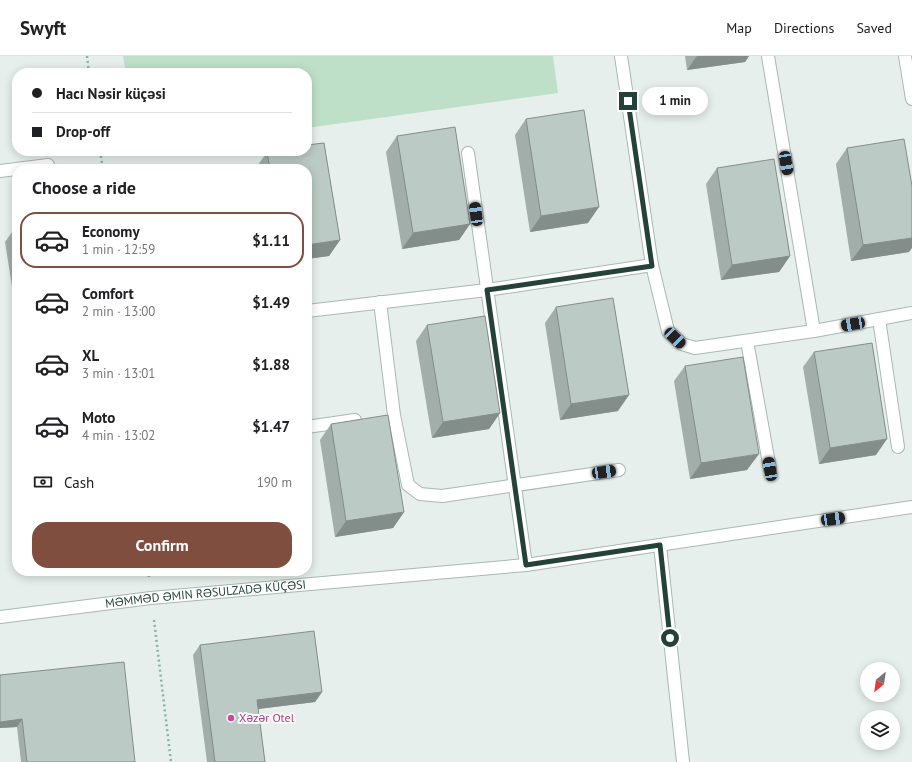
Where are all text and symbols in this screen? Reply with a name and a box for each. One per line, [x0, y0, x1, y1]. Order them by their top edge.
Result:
text: Swyft [20, 16, 66, 40]
text: Map [726, 19, 752, 37]
text: Directions [774, 19, 834, 37]
text: Saved [856, 19, 892, 37]
text: Hacı Nəsir küçəsi [56, 84, 166, 103]
callout: 1 min [642, 87, 708, 115]
route end [619, 92, 637, 110]
text: 1 min [659, 92, 691, 109]
text: Drop-off [56, 122, 110, 141]
car [778, 150, 794, 176]
text: Choose a ride [32, 176, 136, 199]
car [468, 201, 484, 227]
icon: car [34, 222, 70, 258]
text: Economy [82, 222, 140, 241]
text: $1.11 [252, 231, 290, 250]
text: 1 min · 12:59 [82, 241, 155, 258]
icon: car [34, 284, 70, 320]
text: Comfort [82, 284, 134, 303]
text: $1.49 [252, 293, 290, 312]
text: 2 min · 13:00 [82, 303, 155, 320]
car [840, 316, 866, 332]
car [662, 325, 688, 351]
icon: car [34, 346, 70, 382]
text: XL [82, 346, 99, 365]
text: $1.88 [252, 355, 290, 374]
text: 3 min · 13:01 [82, 365, 155, 382]
icon: car [34, 408, 70, 444]
text: Moto [82, 408, 115, 427]
text: $1.47 [252, 417, 290, 436]
text: 4 min · 13:02 [82, 427, 155, 444]
car [762, 456, 778, 482]
car [591, 464, 617, 480]
icon: cash [32, 471, 54, 493]
text: Cash [64, 473, 94, 492]
text: 190 m [257, 474, 292, 491]
car [820, 511, 846, 527]
button: Confirm [32, 522, 292, 568]
street label: MƏMMƏD ƏMIN RƏSULZADƏ KÜÇƏSI [104, 576, 307, 611]
route start [661, 629, 679, 647]
north arrow [860, 662, 900, 702]
map controls [860, 662, 900, 750]
place label: Xəzər Otel [239, 710, 295, 725]
button: layers [860, 710, 900, 750]
marker: Xəzər Otel [226, 713, 236, 723]

